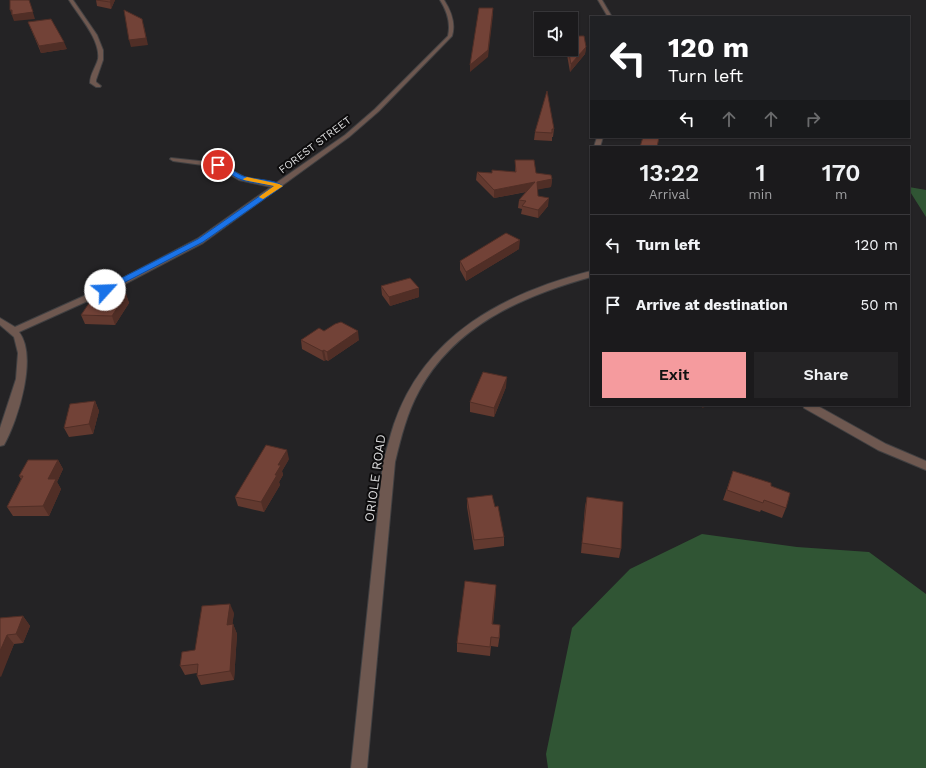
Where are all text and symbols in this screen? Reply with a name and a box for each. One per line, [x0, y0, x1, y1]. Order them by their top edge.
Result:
map controls [534, 12, 578, 56]
button: sound [534, 12, 578, 56]
text: 120 m [668, 31, 749, 64]
icon: left [602, 32, 654, 84]
text: Turn left [668, 65, 743, 86]
icon: left [676, 108, 698, 130]
icon: ahead [718, 108, 740, 130]
icon: ahead [760, 108, 782, 130]
icon: right [802, 108, 824, 130]
street label: FOREST STREET [276, 113, 354, 176]
pin [201, 148, 235, 182]
icon: arrive [207, 154, 229, 176]
text: 13:22 [639, 159, 699, 187]
text: 1 [755, 159, 765, 187]
text: 170 [822, 159, 861, 187]
text: Arrival [649, 187, 690, 202]
text: min [748, 187, 772, 202]
text: m [835, 187, 847, 202]
icon: left [602, 234, 624, 256]
text: Turn left [636, 236, 700, 254]
text: 120 m [855, 236, 898, 254]
position arrow [84, 269, 126, 311]
icon: arrive [602, 294, 624, 316]
text: Arrive at destination [636, 296, 788, 314]
text: 50 m [861, 296, 898, 314]
button: Exit [602, 352, 746, 398]
button: Share [754, 352, 898, 398]
street label: ORIOLE ROAD [361, 433, 389, 523]

